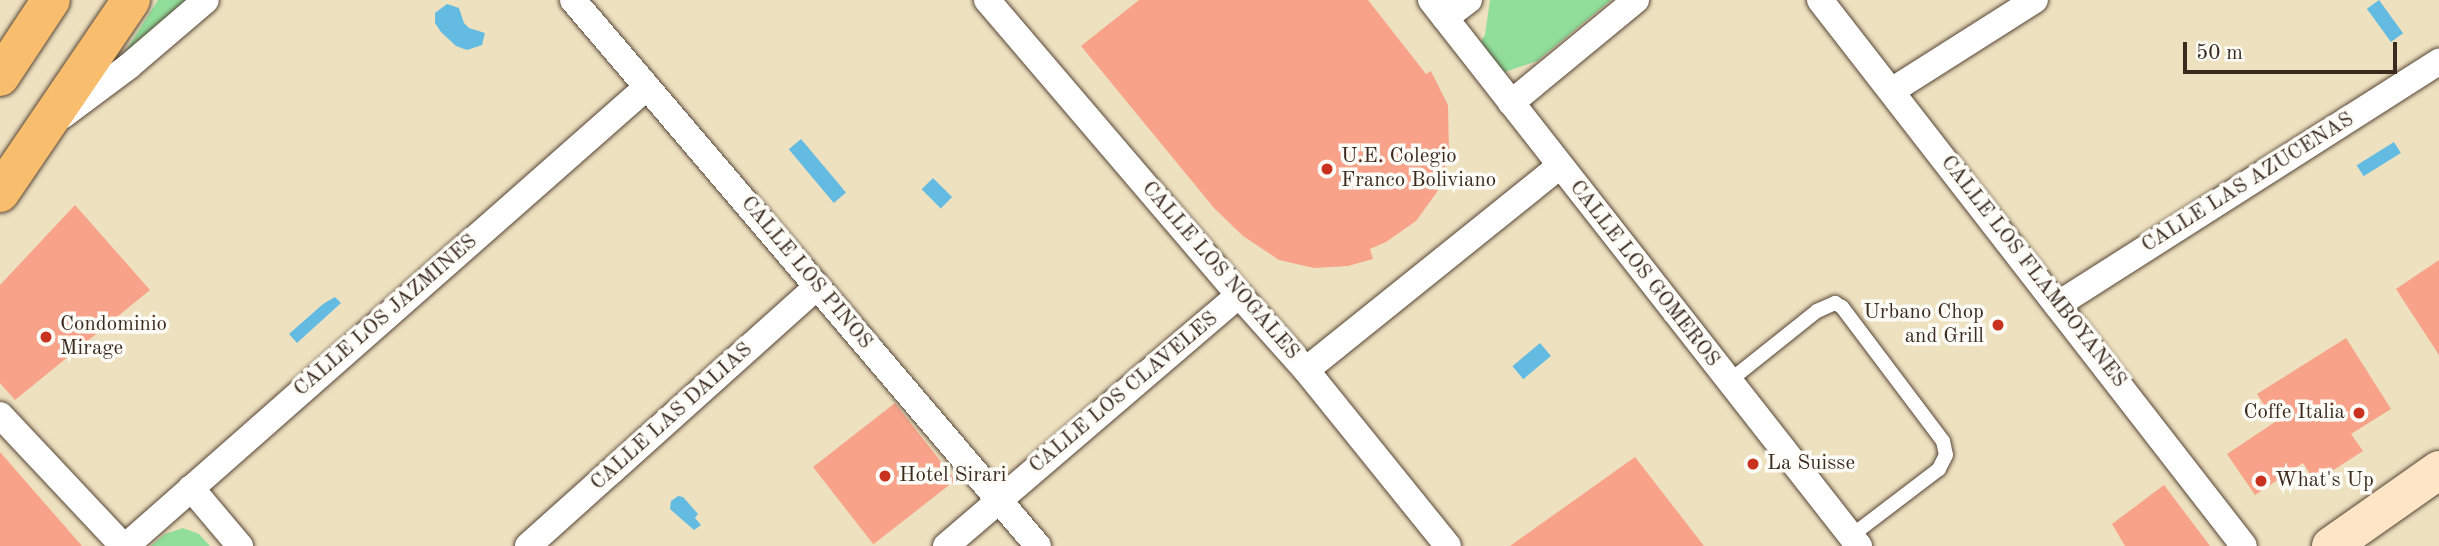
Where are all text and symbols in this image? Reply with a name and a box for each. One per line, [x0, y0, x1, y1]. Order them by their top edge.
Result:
scale bar [2187, 28, 2400, 72]
text: 50 m [2196, 43, 2243, 64]
street label: CALLE LAS AZUCENAS [2137, 107, 2359, 259]
place label: U.E. Colegio Franco Boliviano [1341, 144, 1496, 194]
street label: CALLE LOS FLAMBOYANES [1935, 151, 2131, 393]
marker: U.E. Colegio Franco Boliviano [1319, 161, 1335, 177]
street label: CALLE LOS GOMEROS [1563, 176, 1725, 372]
street label: CALLE LOS NOGALES [1136, 177, 1304, 365]
street label: CALLE LOS PINOS [735, 191, 877, 355]
street label: CALLE LOS JAZMINES [289, 230, 483, 402]
place label: Urbano Chop and Grill [1863, 300, 1984, 350]
street label: CALLE LOS CLAVELES [1025, 307, 1223, 479]
place label: Condominio Mirage [60, 312, 167, 362]
marker: Urbano Chop and Grill [1990, 317, 2006, 333]
marker: Condominio Mirage [38, 329, 54, 345]
street label: CALLE LAS DALIAS [586, 338, 758, 496]
place label: Coffe Italia [2243, 400, 2345, 426]
marker: Coffe Italia [2351, 405, 2367, 421]
place label: La Suisse [1767, 451, 1855, 477]
marker: La Suisse [1745, 456, 1761, 472]
place label: Hotel Sirari [899, 463, 1006, 489]
marker: Hotel Sirari [877, 468, 893, 484]
place label: What's Up [2275, 468, 2374, 494]
marker: What's Up [2253, 473, 2269, 489]

